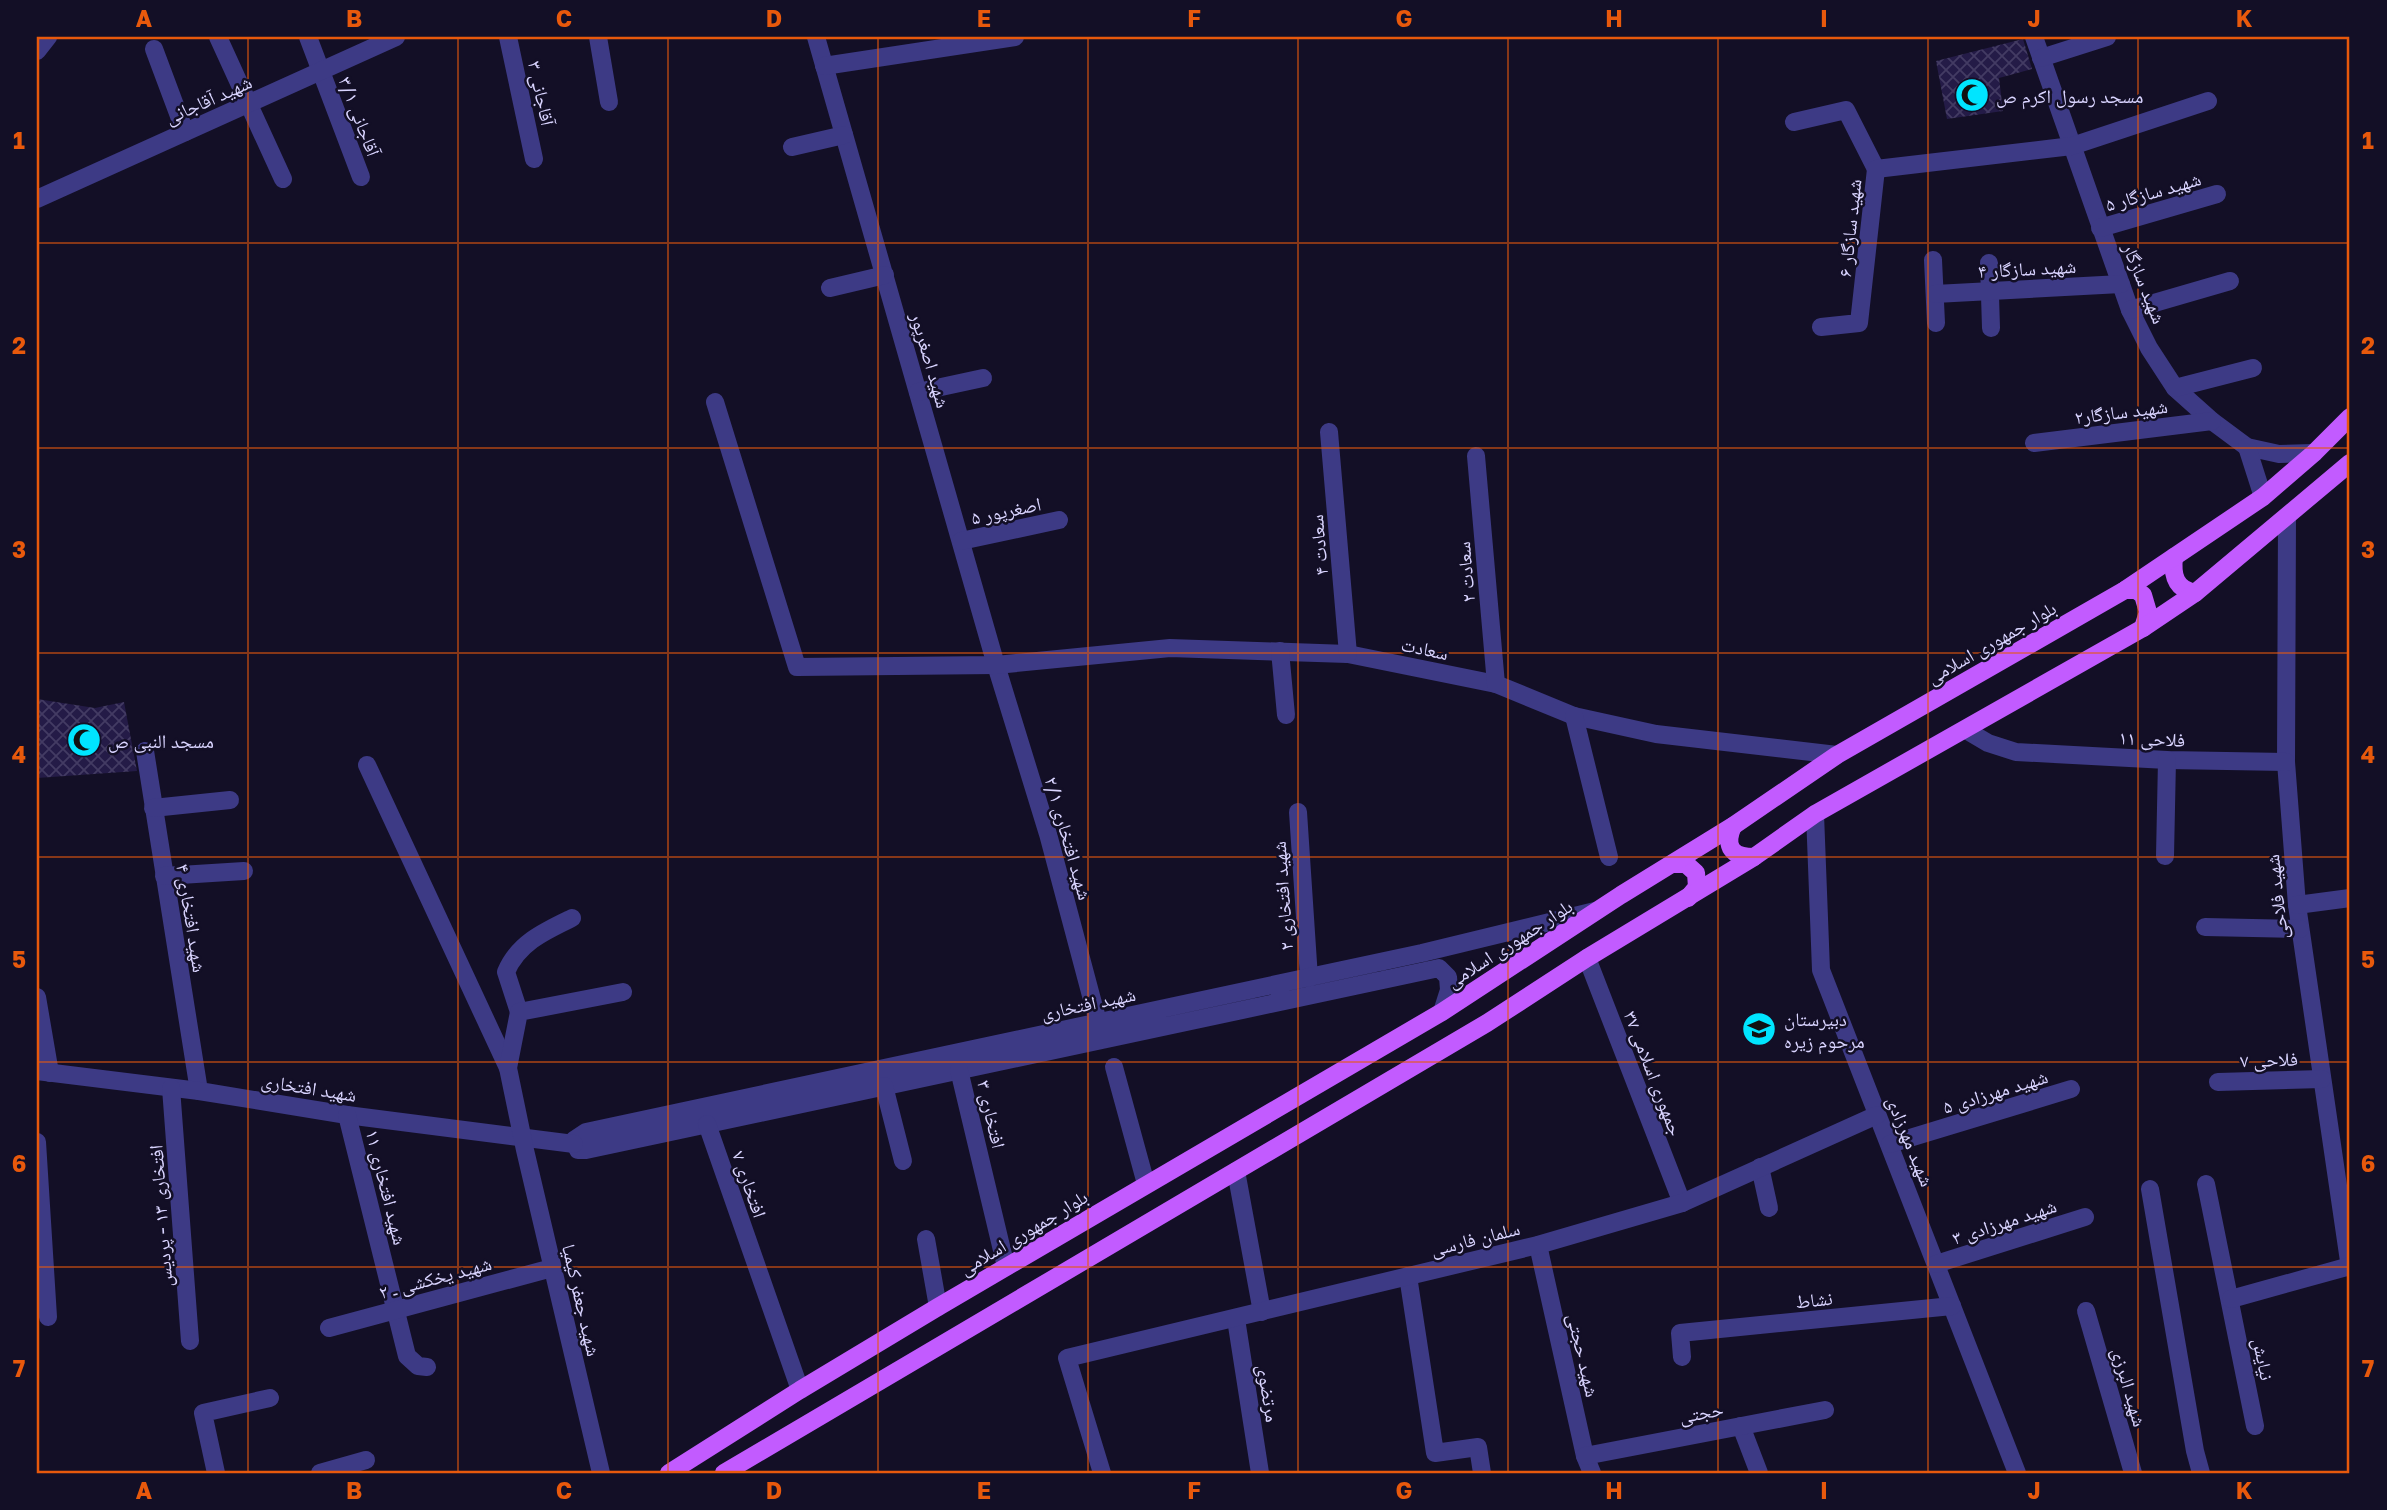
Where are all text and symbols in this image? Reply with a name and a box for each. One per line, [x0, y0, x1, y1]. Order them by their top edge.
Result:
text: A [136, 4, 153, 32]
text: B [346, 4, 362, 32]
text: C [556, 4, 572, 32]
text: D [766, 4, 782, 32]
text: E [977, 4, 991, 32]
text: F [1187, 4, 1201, 32]
text: G [1396, 4, 1412, 32]
text: H [1605, 4, 1623, 32]
text: I [1820, 4, 1828, 32]
text: J [2027, 4, 2041, 32]
text: K [2236, 4, 2253, 32]
street label: آقاجانی ۳ [523, 58, 560, 129]
street label: شهید آقاجانی [161, 70, 255, 129]
street label: آقاجانی ۳/۱ [333, 73, 386, 161]
mosque icon: مسجد رسول اکرم ص [1953, 76, 1991, 114]
place label: مسجد رسول اکرم ص [1996, 84, 2143, 110]
text: 1 [13, 126, 25, 154]
text: 1 [2362, 126, 2374, 154]
street label: شهید سازگار ۵ [2103, 166, 2204, 217]
street label: شهید سازگار ۶ [1832, 178, 1867, 278]
street label: شهید سازگار [2117, 238, 2172, 327]
street label: شهید سازگار ۴ [1977, 254, 2077, 283]
street label: شهید اصغرپور [905, 309, 956, 411]
text: 2 [12, 331, 26, 359]
text: 2 [2361, 331, 2375, 359]
street label: شهید سازگار۲ [2073, 394, 2169, 429]
street label: اصغرپور ۵ [969, 491, 1043, 530]
street label: سعادت ۴ [1304, 514, 1332, 576]
text: 3 [12, 535, 26, 563]
text: 3 [2361, 535, 2375, 563]
street label: سعادت ۲ [1451, 541, 1479, 603]
street label: بلوار جمهوری اسلامی [1922, 596, 2060, 689]
street label: سعادت [1399, 632, 1451, 664]
mosque icon: مسجد النبی ص [65, 721, 103, 759]
street label: فلاحی ۱۱ [2118, 725, 2186, 752]
place label: مسجد النبی ص [108, 729, 214, 753]
text: 4 [12, 740, 26, 768]
text: 4 [2361, 740, 2375, 768]
street label: شهید افتخاری ۲/۱ [1039, 774, 1098, 903]
street label: شهید افتخاری ۲ [1267, 841, 1298, 951]
street label: شهید فلاحی [2260, 853, 2293, 940]
street label: شهید افتخاری ۴ [171, 862, 212, 974]
street label: بلوار جمهوری اسلامی [1442, 894, 1577, 993]
text: 5 [12, 945, 26, 973]
text: 5 [2361, 945, 2375, 973]
street label: شهید افتخاری [1039, 982, 1138, 1025]
street label: جمهوری اسلامی ۳۷ [1619, 1007, 1688, 1139]
place label: دبیرستان مرحوم زیره [1784, 1007, 1865, 1055]
school or university icon: دبیرستان مرحوم زیره [1740, 1010, 1778, 1048]
street label: فلاحی ۷ [2240, 1046, 2298, 1073]
street label: شهید مهرزادی ۵ [1940, 1064, 2051, 1119]
street label: شهید افتخاری [260, 1068, 358, 1107]
street label: افتخاری ۳ [972, 1078, 1011, 1151]
street label: شهید مهرزادی [1882, 1092, 1940, 1190]
street label: شهید افتخاری ۱۱ [361, 1127, 412, 1247]
street label: افتخاری ۱۳ - پردیس [144, 1144, 178, 1288]
street label: افتخاری ۷ [727, 1148, 772, 1221]
text: 6 [12, 1149, 26, 1177]
text: 6 [2361, 1149, 2375, 1177]
street label: بلوار جمهوری اسلامی [955, 1185, 1092, 1280]
street label: شهید مهرزادی ۳ [1949, 1193, 2060, 1250]
street label: سلمان فارسی [1428, 1216, 1522, 1261]
street label: شهید جعفر کیمیا [557, 1242, 606, 1358]
street label: شهید یخکشی ـ ۲ [376, 1251, 494, 1304]
street label: نشاط [1794, 1286, 1834, 1312]
street label: شهید حجتی [1562, 1311, 1605, 1399]
street label: نیایش [2248, 1336, 2279, 1382]
street label: شهید البرزی [2107, 1345, 2152, 1429]
text: 7 [13, 1354, 25, 1382]
text: 7 [2362, 1354, 2374, 1382]
street label: مرتضوی [1252, 1362, 1285, 1424]
street label: حجتی [1677, 1396, 1725, 1429]
text: A [136, 1476, 153, 1504]
text: B [346, 1476, 362, 1504]
text: C [556, 1476, 572, 1504]
text: D [766, 1476, 782, 1504]
text: E [977, 1476, 991, 1504]
text: F [1187, 1476, 1201, 1504]
text: G [1396, 1476, 1412, 1504]
text: H [1605, 1476, 1623, 1504]
text: I [1820, 1476, 1828, 1504]
text: J [2027, 1476, 2041, 1504]
text: K [2236, 1476, 2253, 1504]

